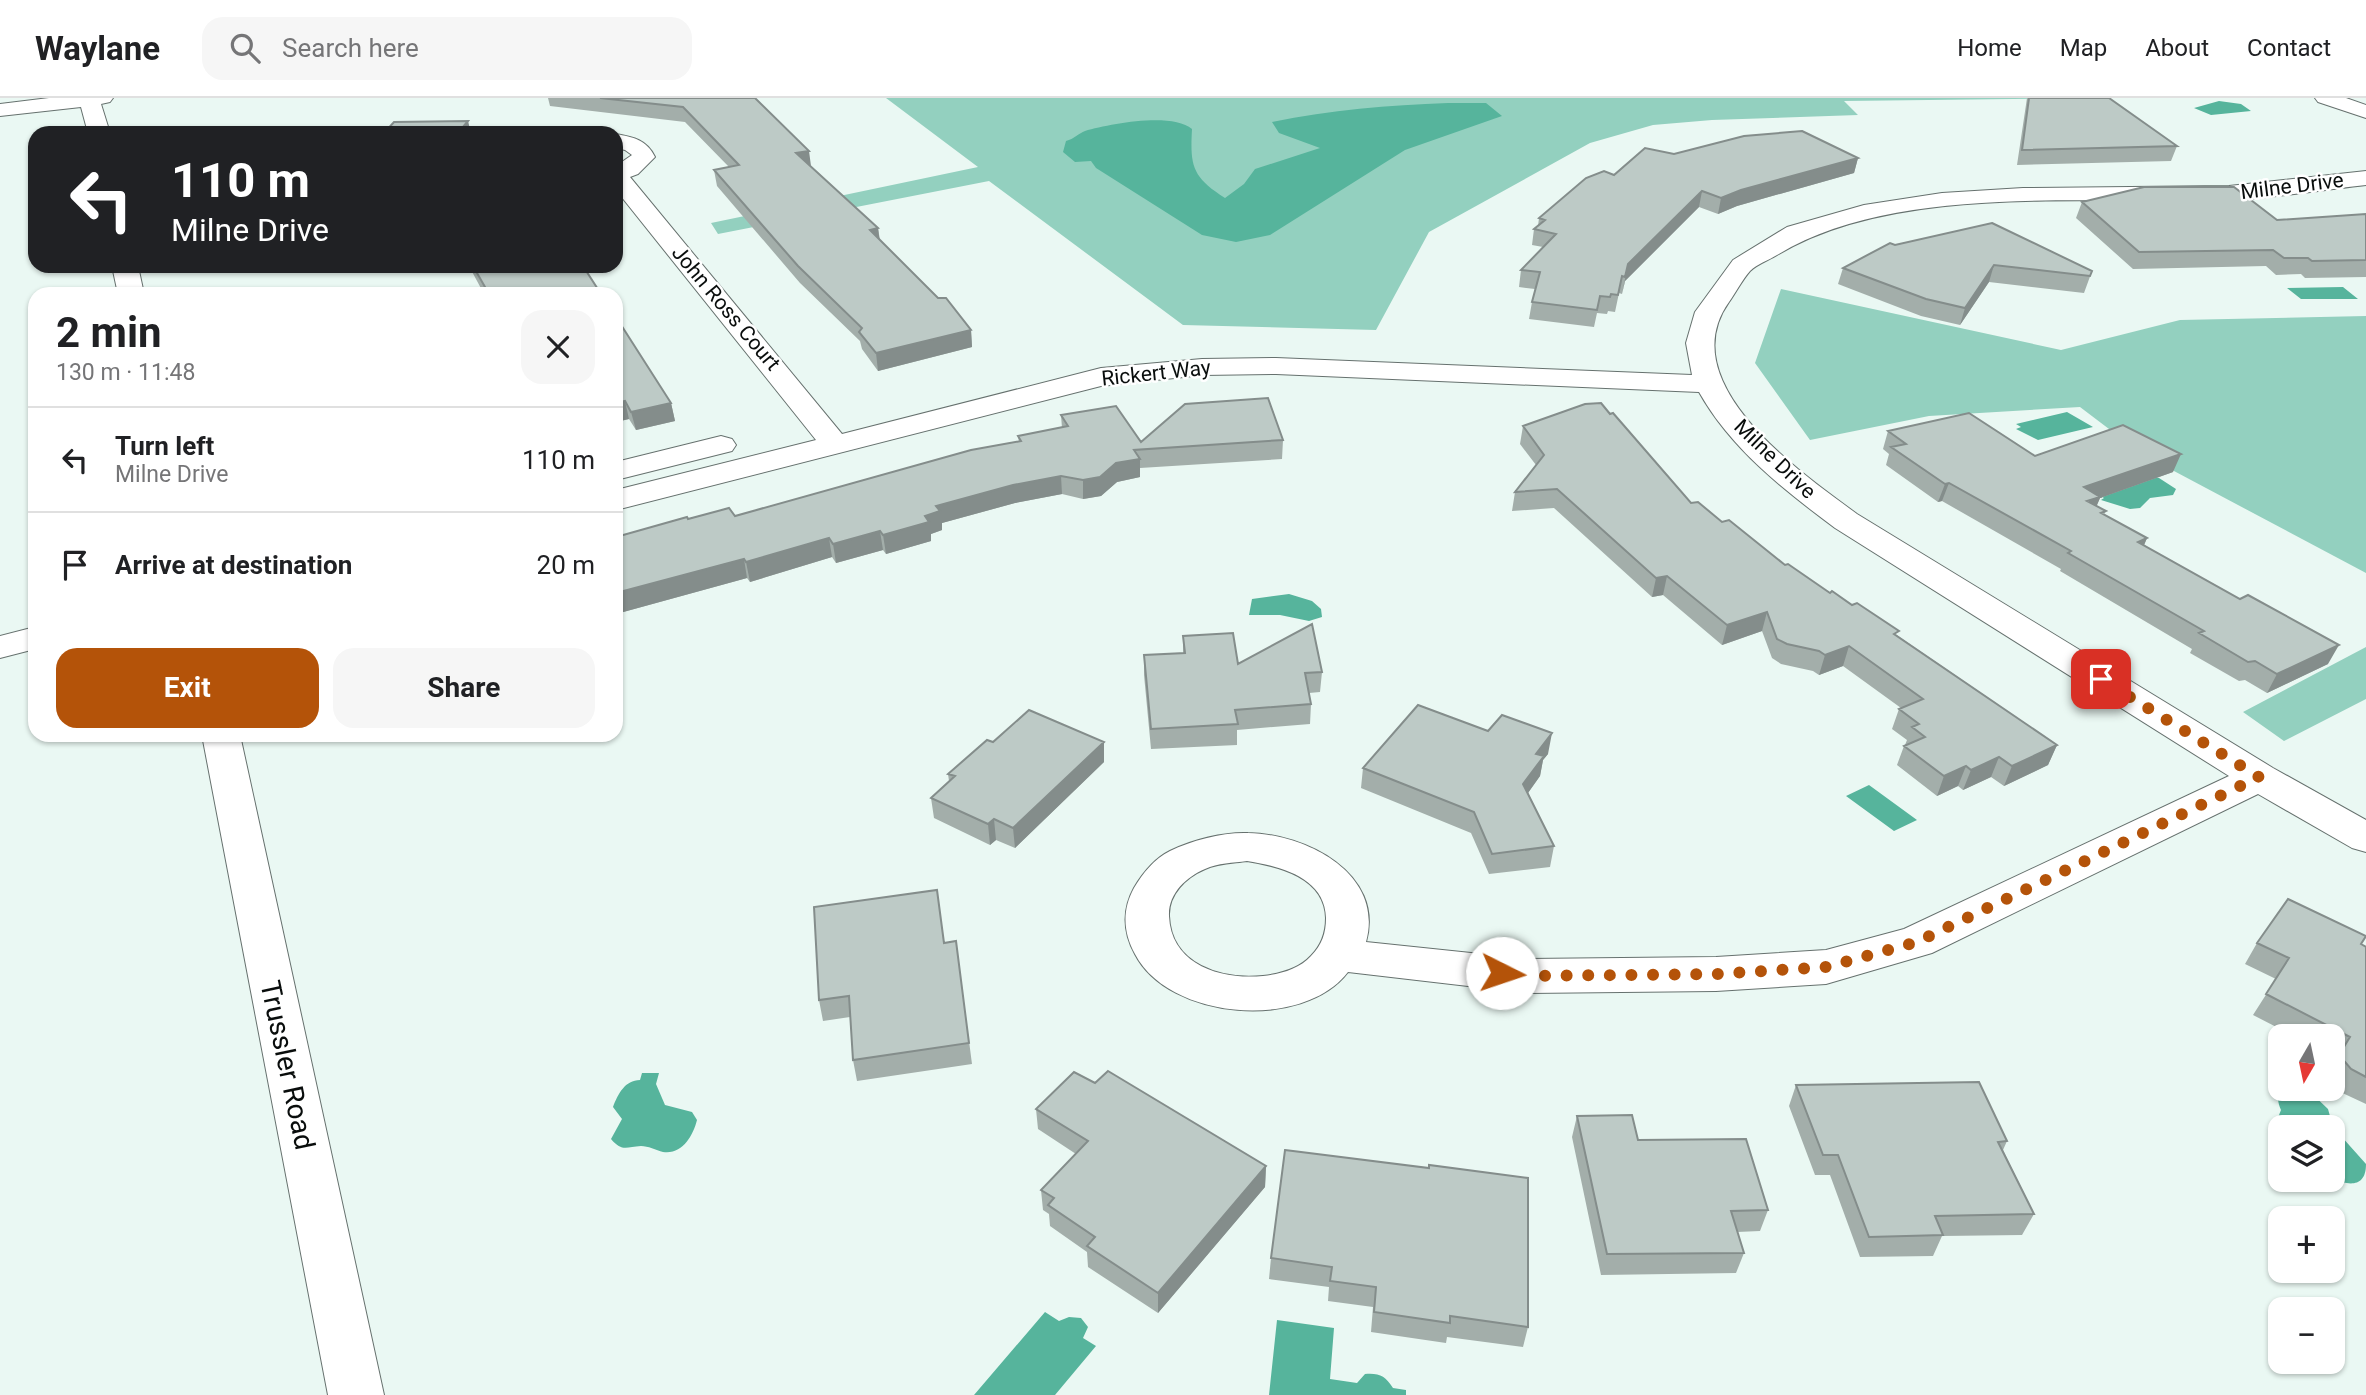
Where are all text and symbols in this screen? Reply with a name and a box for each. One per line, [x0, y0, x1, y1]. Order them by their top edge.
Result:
search box [202, 17, 692, 80]
text: Waylane [35, 29, 160, 68]
icon: search [226, 29, 264, 67]
text: Search here [282, 33, 419, 63]
text: Home [1957, 34, 2022, 62]
text: Map [2060, 34, 2107, 62]
text: About [2145, 34, 2209, 62]
text: Contact [2247, 34, 2331, 62]
text: 110 m [171, 152, 310, 209]
icon: left [56, 154, 147, 245]
street label: Milne Drive [2239, 168, 2345, 204]
text: Milne Drive [171, 211, 329, 249]
street label: John Ross Court [667, 241, 785, 375]
text: 2 min [56, 308, 162, 357]
button: close [521, 310, 595, 384]
street label: Rickert Way [1100, 355, 1212, 391]
text: 130 m · 11:48 [56, 359, 195, 386]
street label: Milne Drive [1729, 414, 1821, 504]
text: Turn left [115, 431, 214, 461]
icon: left [56, 441, 94, 479]
text: 110 m [522, 445, 595, 475]
text: Milne Drive [115, 461, 229, 488]
icon: arrive [56, 546, 94, 584]
text: Arrive at destination [115, 550, 352, 580]
text: 20 m [537, 550, 595, 580]
button: Exit [56, 648, 319, 728]
button: Share [333, 648, 595, 728]
pin [2071, 649, 2131, 709]
icon: arrive [2082, 660, 2120, 698]
position arrow [1465, 936, 1539, 1010]
street label: Trussler Road [254, 978, 322, 1153]
north arrow [2268, 1024, 2345, 1101]
map controls [2268, 1024, 2345, 1374]
button: layers [2268, 1115, 2345, 1192]
button: + [2268, 1206, 2345, 1283]
button: − [2268, 1297, 2345, 1374]

